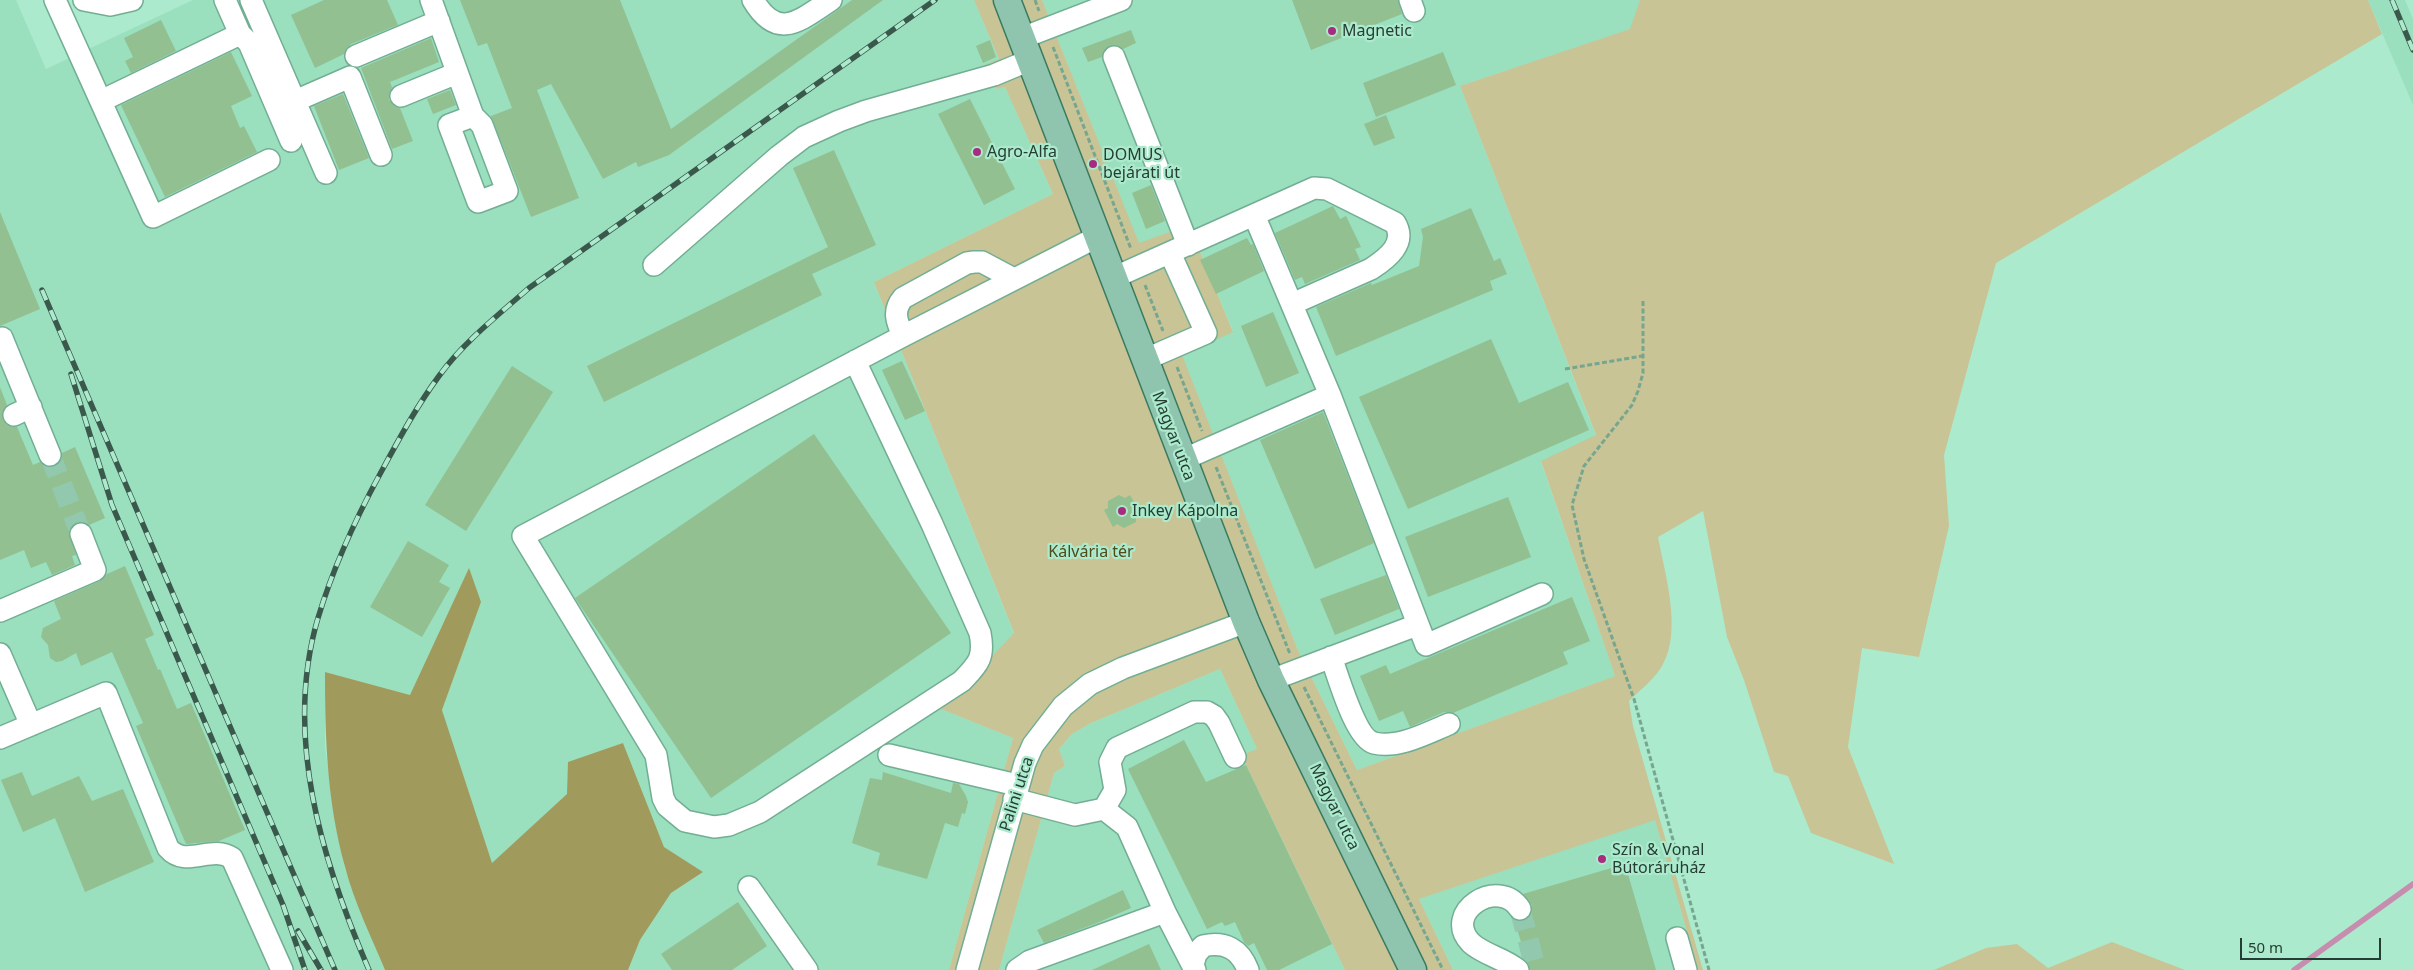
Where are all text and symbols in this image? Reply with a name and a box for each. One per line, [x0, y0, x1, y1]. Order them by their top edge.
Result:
place label: Magnetic [1342, 21, 1412, 41]
marker: Magnetic [1326, 25, 1338, 37]
place label: Agro-Alfa [987, 142, 1057, 162]
place label: DOMUS bejárati út [1103, 145, 1180, 183]
marker: Agro-Alfa [971, 146, 983, 158]
marker: DOMUS bejárati út [1087, 158, 1099, 170]
street label: Magyar utca [1147, 389, 1199, 483]
place label: Inkey Kápolna [1132, 501, 1238, 521]
marker: Inkey Kápolna [1116, 505, 1128, 517]
park label: Kálvária tér [1048, 542, 1134, 562]
street label: Palini utca [996, 754, 1038, 834]
street label: Magyar utca [1305, 761, 1363, 853]
place label: Szín & Vonal Bútoráruház [1612, 840, 1706, 878]
marker: Szín & Vonal Bútoráruház [1596, 853, 1608, 865]
scale bar [2243, 928, 2384, 960]
text: 50 m [2248, 937, 2283, 957]

